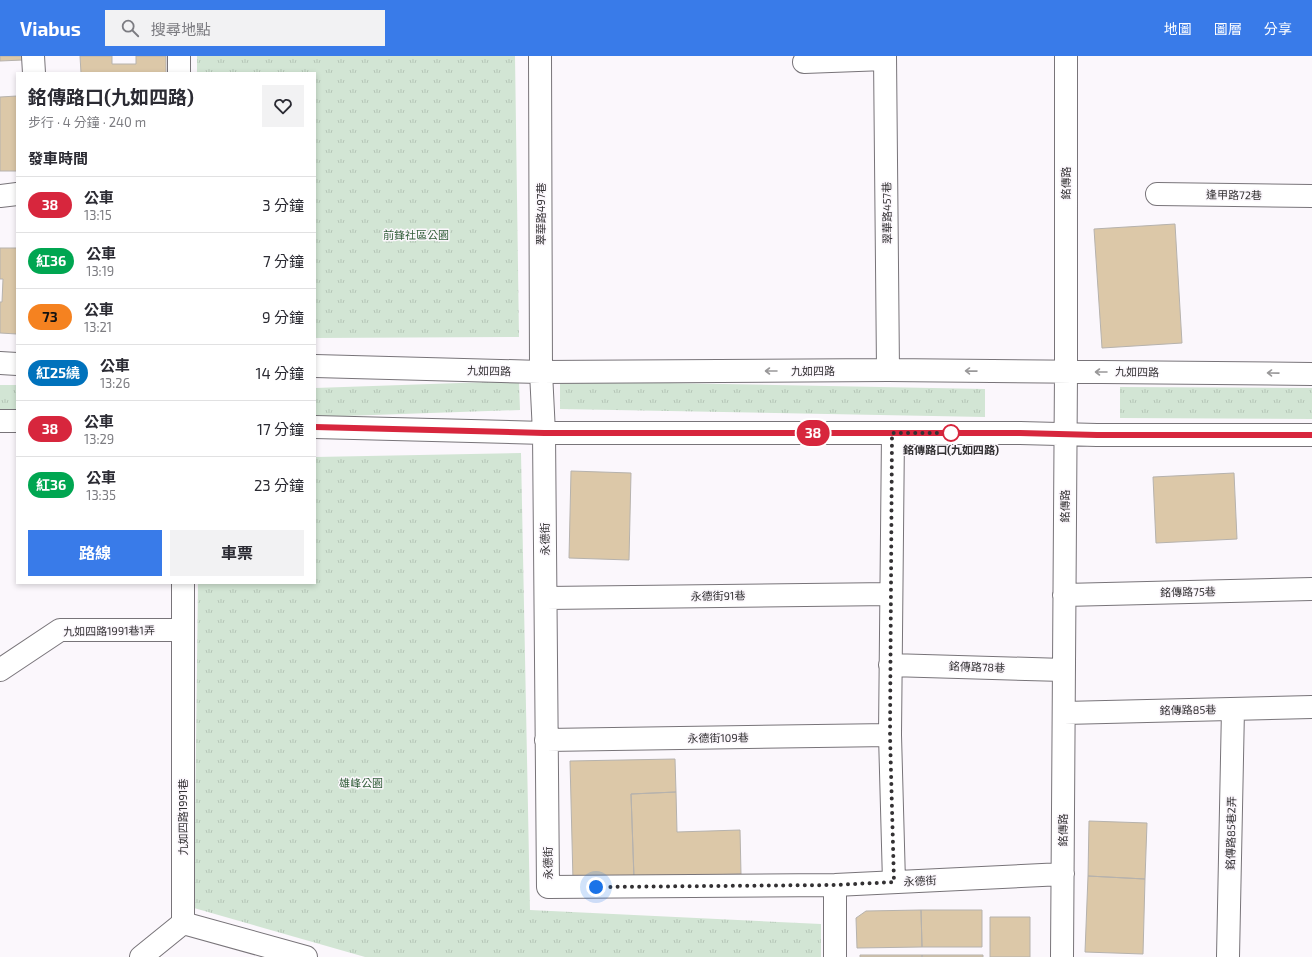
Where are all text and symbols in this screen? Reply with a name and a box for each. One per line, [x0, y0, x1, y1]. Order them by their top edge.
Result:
search box [105, 10, 385, 46]
text: Viabus [20, 17, 81, 40]
icon: search [119, 17, 141, 39]
text: 搜尋地點 [151, 20, 211, 38]
text: 地圖 [1164, 20, 1192, 37]
text: 圖層 [1214, 20, 1242, 37]
text: 分享 [1264, 20, 1292, 37]
text: 銘傳路口(九如四路) [28, 85, 194, 108]
button: heart [262, 85, 304, 127]
text: 步行 · 4 分鐘 · 240 m [28, 114, 146, 130]
text: 發車時間 [28, 149, 88, 167]
street label: 銘傳路 [1059, 167, 1072, 200]
street label: 翠華路457巷 [879, 182, 894, 244]
street label: 翠華路497巷 [534, 183, 547, 245]
text: 公車 [84, 188, 114, 206]
street label: 逢甲路72巷 [1206, 188, 1262, 201]
text: 38 [42, 196, 58, 213]
text: 3 分鐘 [262, 196, 304, 214]
text: 13:15 [84, 207, 112, 223]
park label: 前鋒社區公園 [383, 228, 449, 241]
text: 公車 [86, 244, 116, 262]
text: 紅36 [36, 252, 66, 269]
text: 7 分鐘 [263, 252, 304, 270]
text: 13:19 [86, 263, 114, 279]
text: 公車 [84, 300, 114, 318]
text: 73 [42, 308, 58, 325]
text: 9 分鐘 [262, 308, 304, 326]
text: 13:21 [84, 319, 112, 335]
text: 公車 [100, 356, 130, 374]
text: 紅25繞 [36, 364, 80, 381]
text: 14 分鐘 [255, 364, 304, 382]
street label: 九如四路 [467, 364, 511, 377]
street label: 九如四路 [791, 364, 835, 377]
street label: 九如四路 [1115, 365, 1159, 378]
one-way arrow [765, 367, 778, 375]
one-way arrow [965, 367, 978, 375]
one-way arrow [1095, 368, 1108, 376]
one-way arrow [1267, 370, 1280, 377]
text: 13:26 [100, 375, 130, 391]
text: 公車 [84, 412, 114, 430]
text: 38 [42, 420, 58, 437]
text: 17 分鐘 [257, 420, 304, 438]
line badge: 38 [795, 420, 831, 446]
text: 38 [805, 424, 821, 441]
marker: 銘傳路口(九如四路) [942, 424, 960, 442]
text: 13:29 [84, 431, 114, 447]
place label: 銘傳路口(九如四路) [903, 443, 999, 456]
text: 公車 [86, 468, 116, 486]
text: 紅36 [36, 476, 66, 493]
text: 23 分鐘 [254, 476, 304, 494]
text: 13:35 [86, 487, 116, 503]
street label: 銘傳路 [1058, 490, 1071, 523]
street label: 永德街 [538, 522, 551, 556]
button: 路線 [28, 530, 162, 576]
button: 車票 [170, 530, 304, 576]
street label: 銘傳路75巷 [1160, 585, 1216, 598]
street label: 永德街91巷 [691, 589, 745, 602]
street label: 九如四路1991巷1弄 [63, 623, 155, 638]
street label: 銘傳路78巷 [949, 659, 1005, 674]
street label: 銘傳路85巷 [1160, 703, 1216, 716]
street label: 永德街109巷 [687, 730, 749, 745]
park label: 雄峰公園 [339, 776, 383, 789]
street label: 九如四路1991巷 [176, 779, 189, 855]
street label: 銘傳路85巷2弄 [1223, 796, 1238, 870]
street label: 銘傳路 [1056, 814, 1069, 847]
street label: 永德街 [541, 846, 554, 880]
street label: 永德街 [903, 873, 937, 888]
your location [586, 877, 606, 897]

